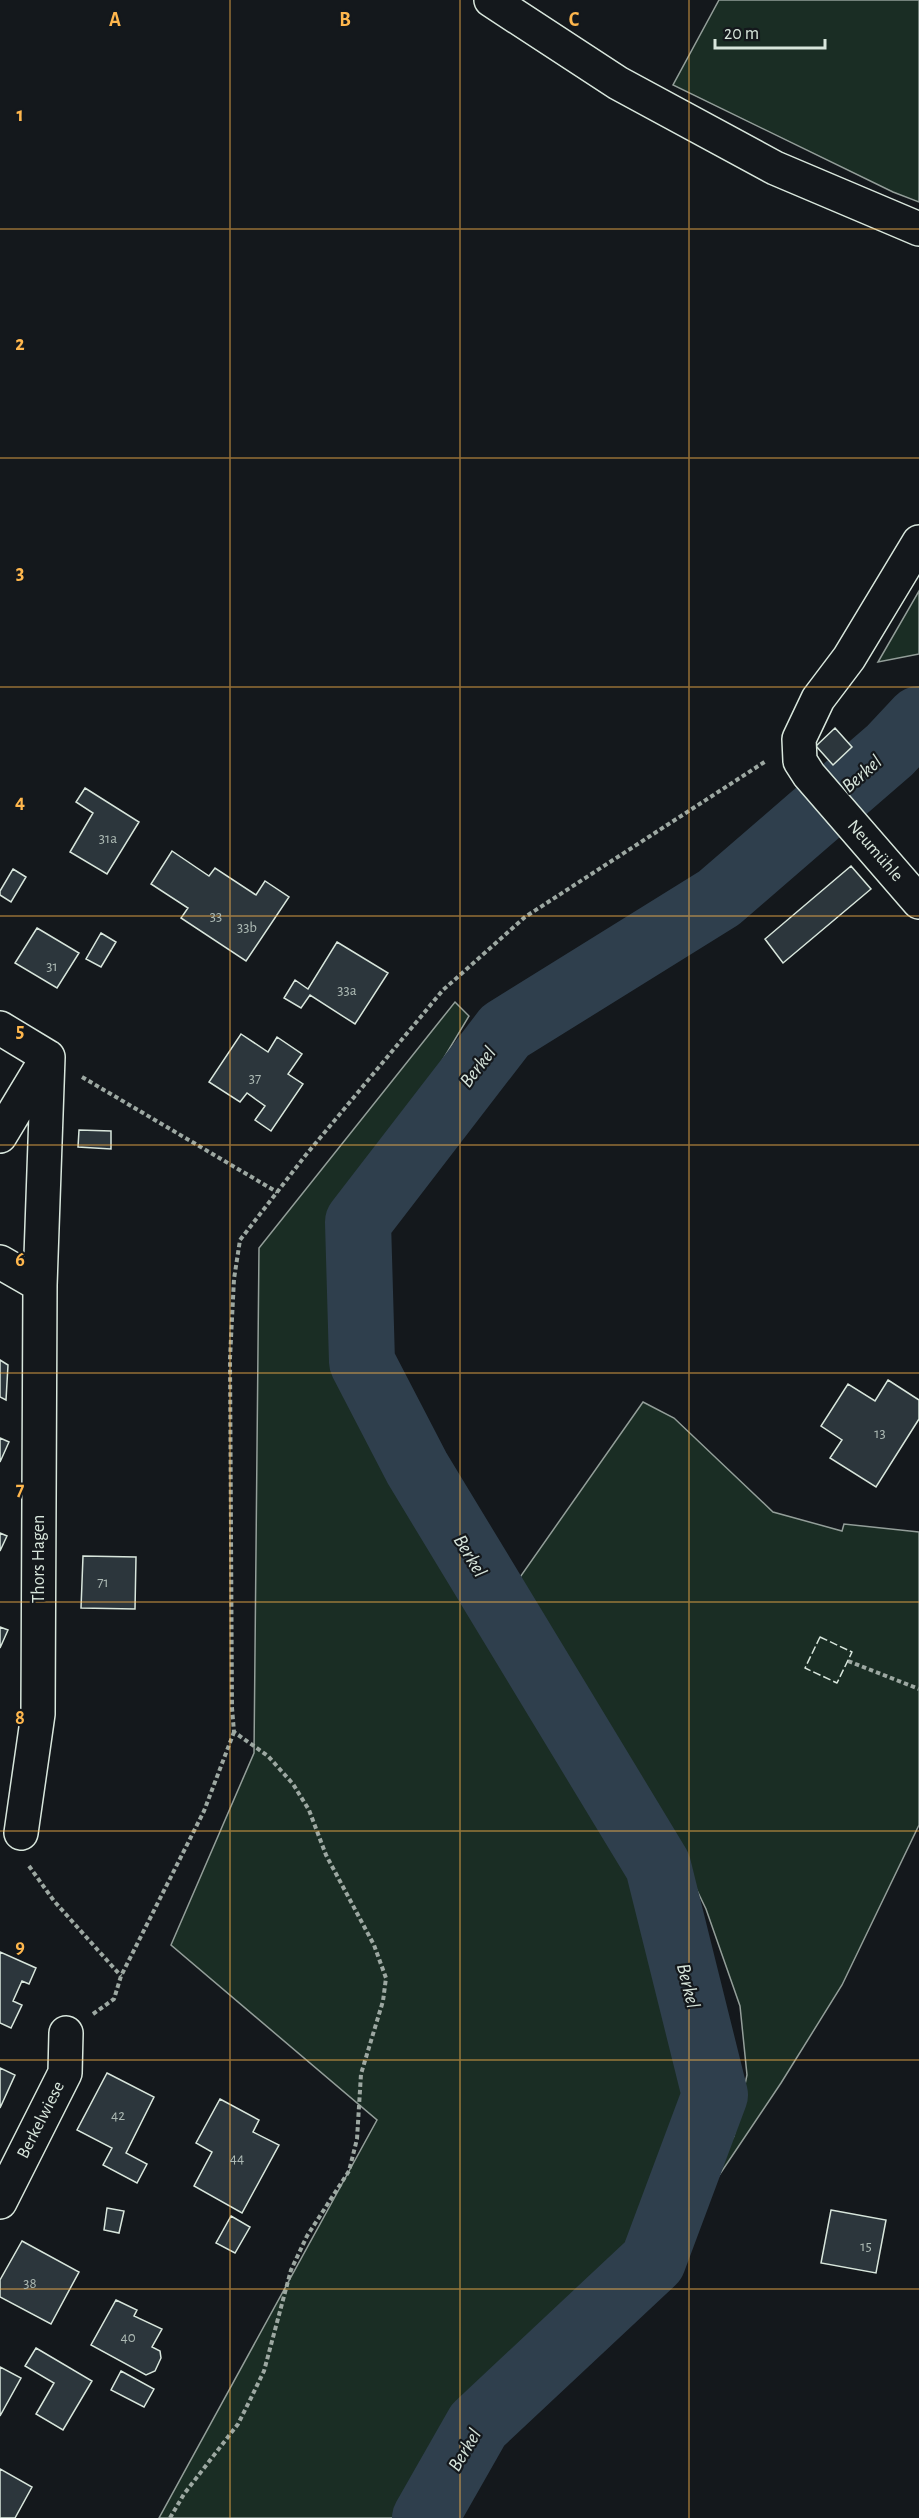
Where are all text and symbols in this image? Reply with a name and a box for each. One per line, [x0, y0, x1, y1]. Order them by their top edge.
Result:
text: A [109, 10, 121, 30]
text: B [339, 10, 351, 30]
text: C [569, 10, 580, 30]
scale bar [715, 12, 824, 50]
text: 20 m [724, 25, 759, 43]
text: 1 [16, 105, 24, 125]
text: 2 [15, 334, 25, 354]
text: 3 [16, 563, 24, 583]
water label: Berkel [838, 751, 886, 797]
text: 4 [15, 792, 25, 812]
street label: Neumühle [844, 817, 906, 885]
house number: 31a [99, 831, 117, 846]
house number: 33 [210, 909, 222, 924]
house number: 33b [237, 920, 257, 935]
house number: 31 [46, 959, 58, 974]
house number: 33a [337, 983, 357, 998]
text: 5 [16, 1021, 24, 1041]
water label: Berkel [456, 1043, 500, 1091]
house number: 37 [249, 1071, 261, 1086]
text: 6 [15, 1250, 25, 1270]
house number: 13 [874, 1426, 886, 1441]
text: 7 [16, 1479, 25, 1499]
street label: Thors Hagen [30, 1515, 48, 1603]
water label: Berkel [450, 1531, 490, 1581]
house number: 71 [97, 1575, 109, 1590]
text: 8 [15, 1708, 25, 1728]
text: 9 [15, 1937, 25, 1957]
water label: Berkel [673, 1961, 703, 2011]
street label: Berkelwiese [14, 2078, 68, 2162]
house number: 42 [111, 2108, 125, 2123]
house number: 44 [230, 2151, 244, 2166]
house number: 15 [860, 2239, 872, 2254]
house number: 38 [23, 2276, 37, 2291]
house number: 40 [120, 2330, 136, 2345]
water label: Berkel [445, 2425, 485, 2475]

